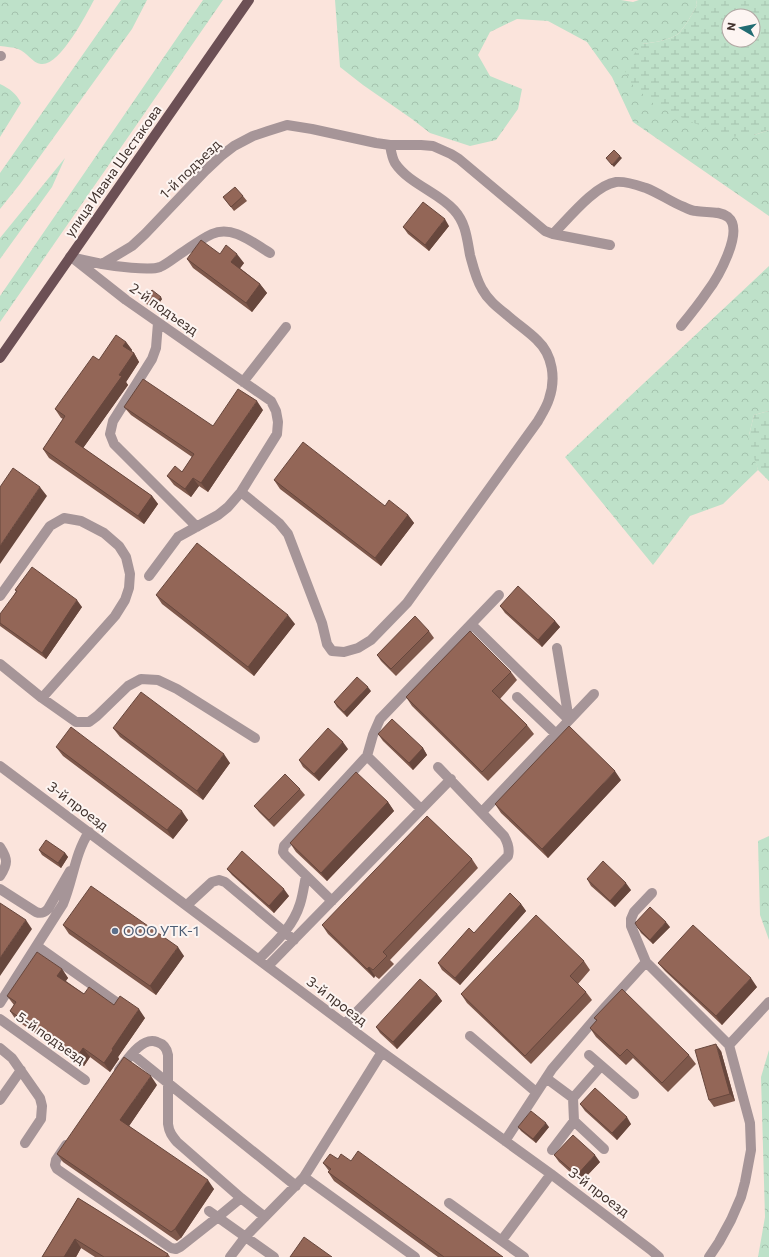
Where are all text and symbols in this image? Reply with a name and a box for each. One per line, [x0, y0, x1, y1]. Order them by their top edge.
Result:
north arrow [721, 8, 761, 48]
text: N [724, 21, 738, 31]
street label: улица Ивана Шестакова [61, 101, 165, 240]
street label: 1-й подъезд [156, 135, 224, 202]
street label: 2-й подъезд [127, 279, 202, 338]
street label: 3-й проезд [45, 777, 112, 834]
place label: ООО УТК-1 [123, 922, 199, 939]
marker: ООО УТК-1 [110, 926, 120, 936]
street label: 3-й проезд [304, 972, 371, 1029]
street label: 5-й подъезд [14, 1008, 89, 1068]
street label: 3-й проезд [566, 1163, 633, 1220]

